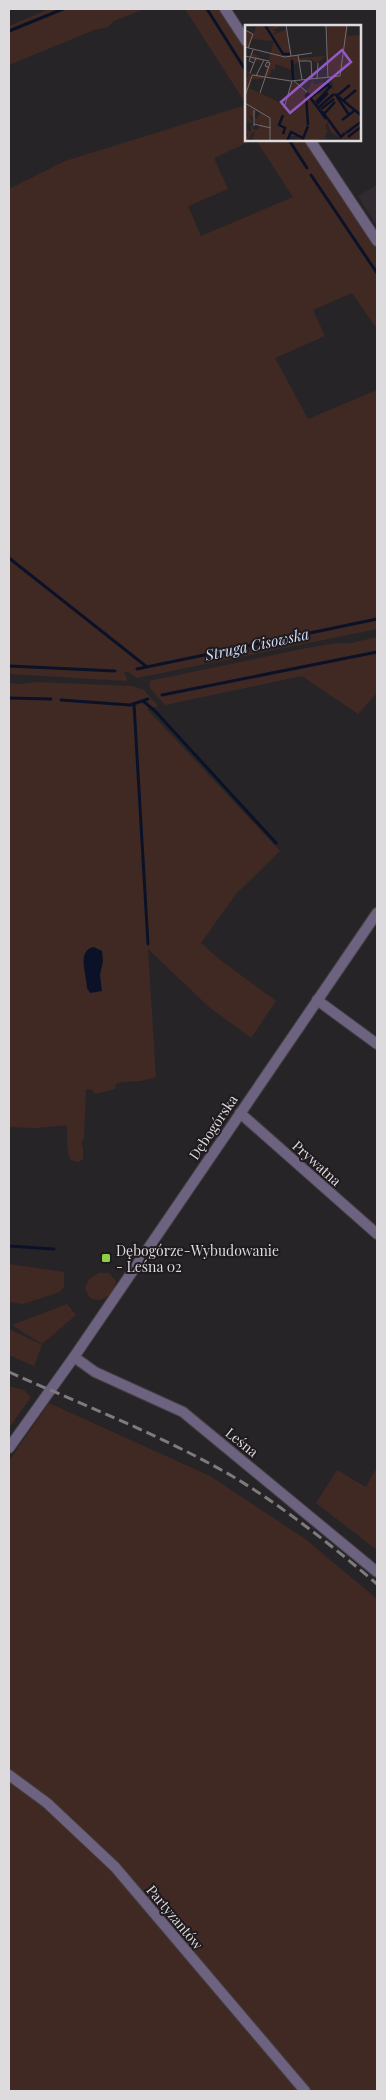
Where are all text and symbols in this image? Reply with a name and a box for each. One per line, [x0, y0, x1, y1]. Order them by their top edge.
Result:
inset map [245, 25, 361, 141]
water label: Struga Cisowska [202, 623, 311, 665]
street label: Dębogórska [184, 1091, 242, 1163]
street label: Prywatna [289, 1136, 345, 1190]
place label: Dębogórze-Wybudowanie - Leśna 02 [116, 1241, 279, 1276]
marker: Dębogórze-Wybudowanie - Leśna 02 [100, 1252, 112, 1264]
street label: Leśna [222, 1423, 262, 1461]
street label: Partyzantów [142, 1881, 208, 1953]

